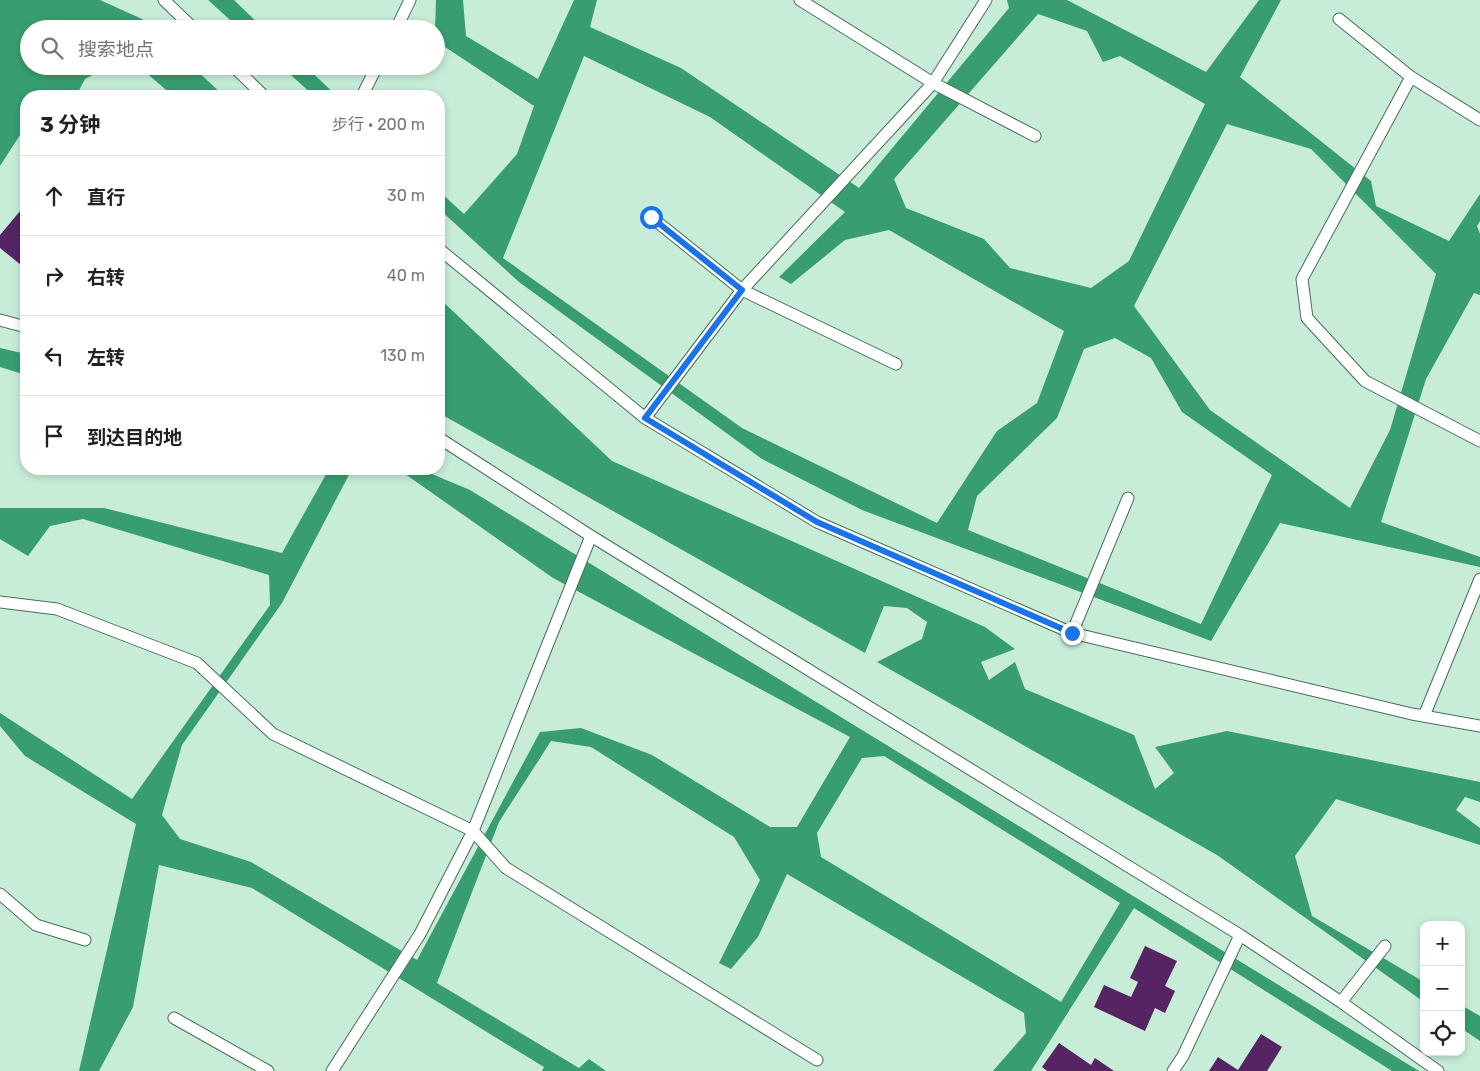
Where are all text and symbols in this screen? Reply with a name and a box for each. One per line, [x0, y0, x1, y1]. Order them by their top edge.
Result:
search box [20, 20, 445, 75]
icon: search [38, 34, 66, 62]
text: 搜索地点 [78, 38, 154, 61]
text: 3 分钟 [40, 112, 100, 137]
text: 步行 · 200 m [332, 115, 425, 134]
icon: ahead [40, 182, 68, 210]
text: 直行 [87, 186, 125, 209]
text: 30 m [387, 186, 425, 205]
route start [640, 206, 663, 229]
icon: right [40, 262, 68, 290]
text: 右转 [87, 266, 125, 289]
text: 40 m [387, 266, 425, 285]
icon: left [40, 342, 68, 370]
text: 左转 [87, 346, 125, 369]
text: 130 m [380, 346, 425, 365]
icon: arrive [40, 422, 68, 450]
text: 到达目的地 [87, 426, 182, 449]
route end [1061, 622, 1084, 645]
map controls [1420, 921, 1465, 1056]
button: + [1420, 921, 1465, 966]
button: − [1420, 966, 1465, 1011]
button: locate [1420, 1011, 1465, 1056]

